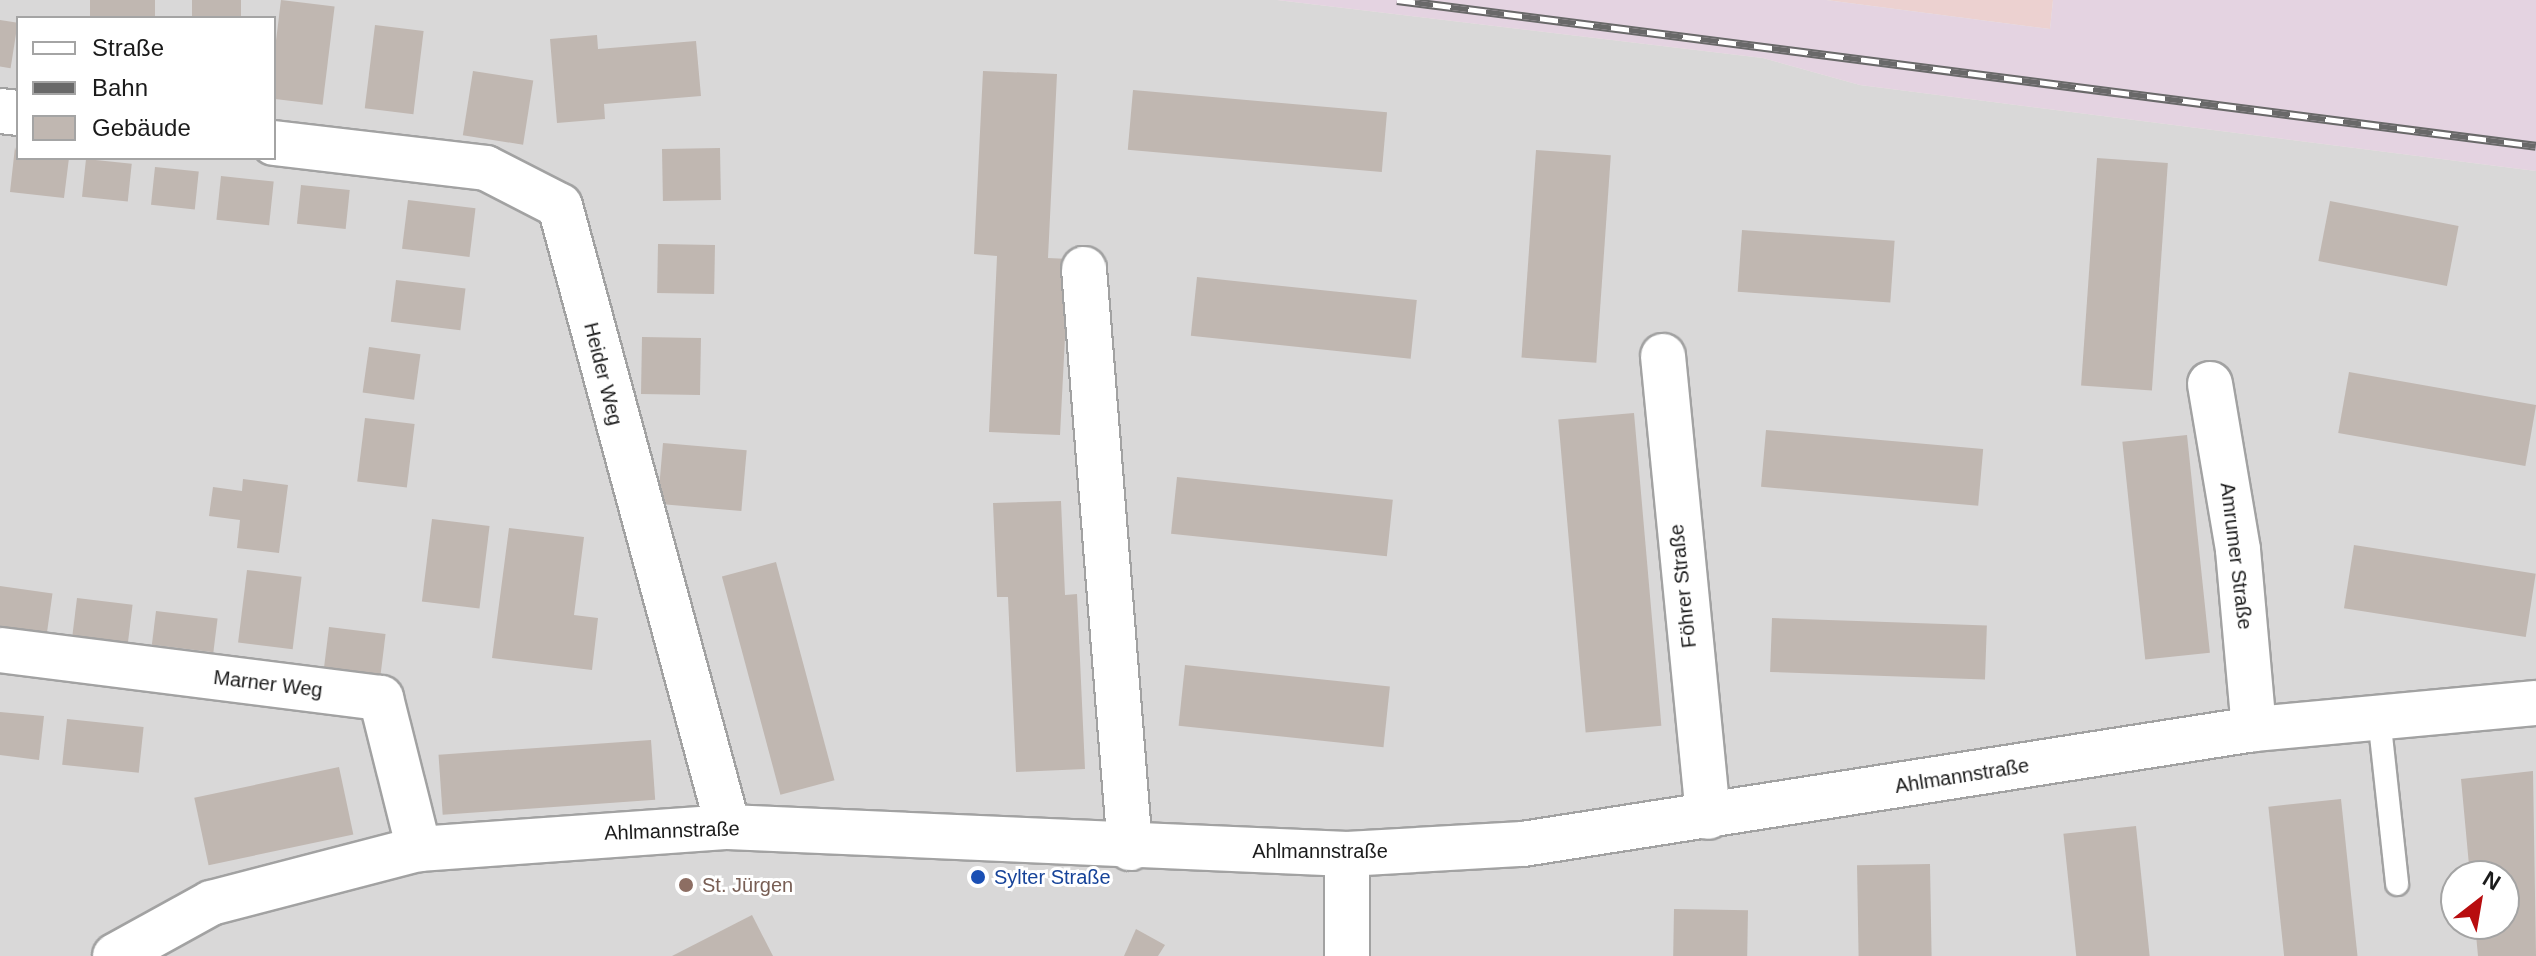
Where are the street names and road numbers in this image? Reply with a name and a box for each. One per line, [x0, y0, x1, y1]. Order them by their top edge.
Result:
street label: Heider Weg [579, 320, 627, 428]
street label: Amrumer Straße [2215, 481, 2257, 631]
street label: Föhrer Straße [1665, 523, 1701, 649]
street label: Marner Weg [212, 665, 324, 703]
street label: Ahlmannstraße [1893, 754, 2031, 798]
street label: Ahlmannstraße [604, 817, 740, 845]
street label: Ahlmannstraße [1252, 839, 1388, 863]

